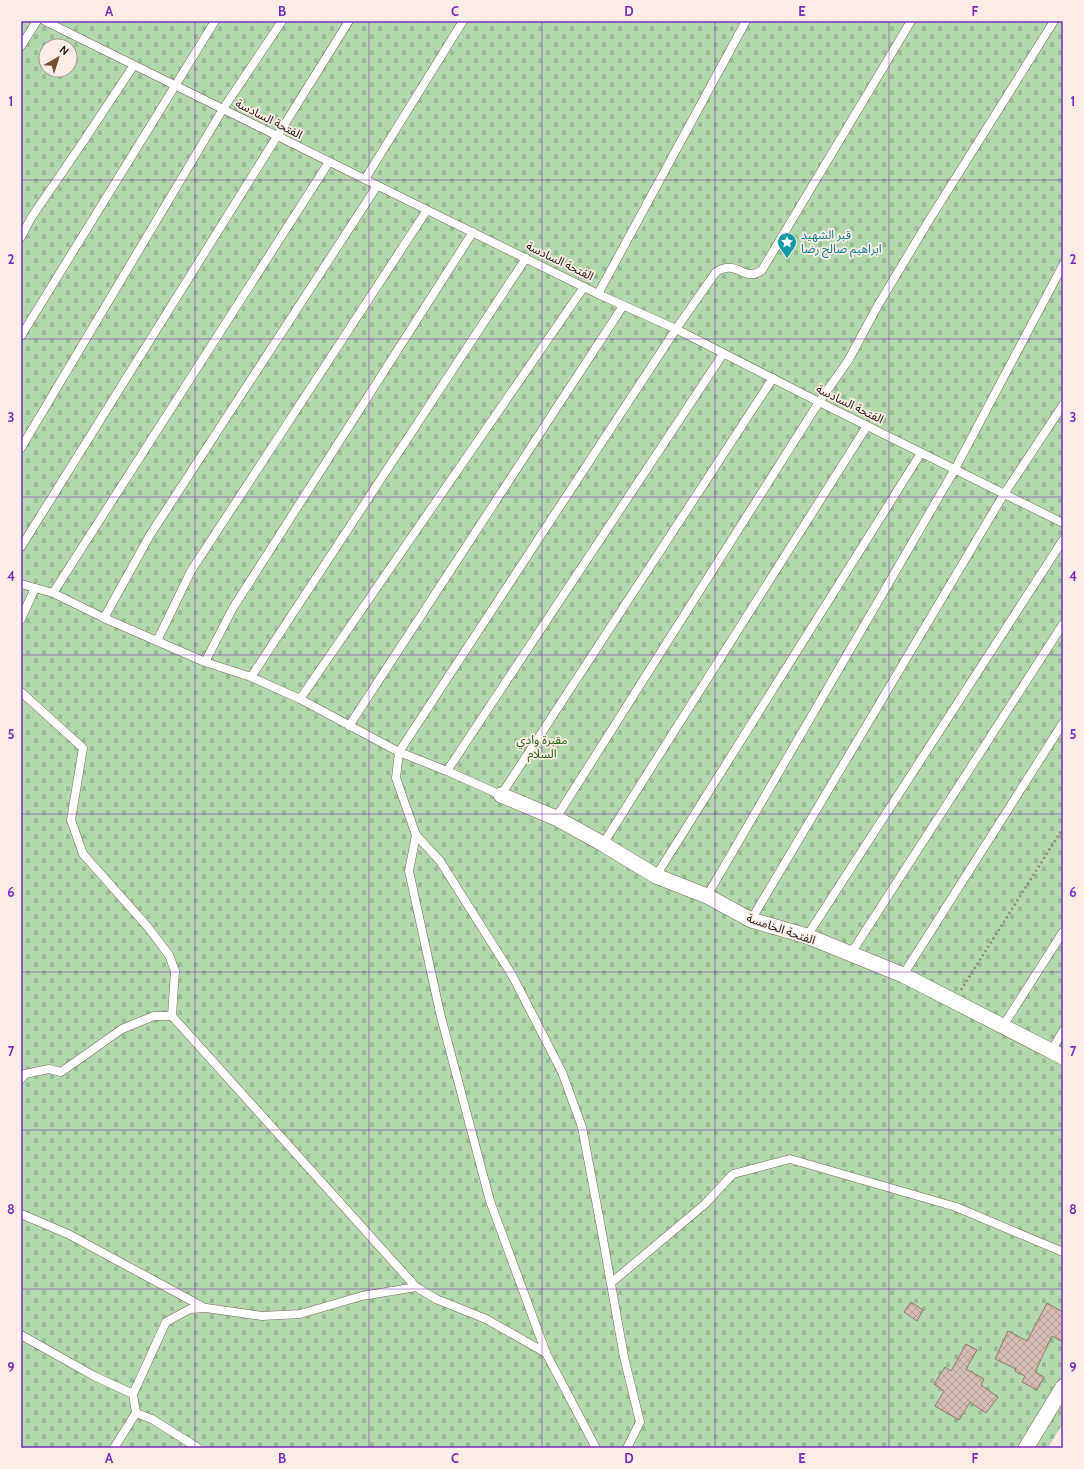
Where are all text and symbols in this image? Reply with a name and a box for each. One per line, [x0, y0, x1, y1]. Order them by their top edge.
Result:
text: A [105, 3, 114, 19]
text: B [278, 3, 286, 19]
text: C [451, 3, 459, 19]
text: D [624, 3, 634, 19]
text: E [798, 3, 806, 19]
text: F [972, 3, 979, 19]
north arrow [38, 38, 78, 78]
text: N [57, 42, 72, 58]
text: 1 [9, 93, 13, 109]
text: 1 [1071, 93, 1075, 109]
street label: الفتحة السادسة [233, 95, 305, 142]
place label: قبر الشهيد ابراهيم صالح رضا [801, 227, 882, 258]
place icon: قبر الشهيد ابراهيم صالح رضا [776, 231, 798, 259]
street label: الفتحة السادسة [524, 238, 597, 283]
text: 2 [8, 251, 15, 267]
text: 2 [1070, 251, 1077, 267]
street label: الفتحة السادسة [814, 381, 887, 426]
text: 3 [7, 409, 15, 425]
text: 3 [1069, 409, 1077, 425]
text: 4 [7, 568, 15, 584]
text: 4 [1069, 568, 1077, 584]
text: 5 [8, 726, 15, 742]
text: 5 [1070, 726, 1077, 742]
park label: مقبرة وادي السلام [516, 732, 568, 763]
text: 6 [7, 884, 15, 900]
text: 6 [1069, 884, 1077, 900]
street label: الفتحة الخامسة [745, 910, 818, 947]
text: 7 [8, 1043, 15, 1059]
text: 7 [1070, 1043, 1077, 1059]
text: 8 [7, 1201, 15, 1217]
text: 8 [1069, 1201, 1077, 1217]
text: 9 [7, 1359, 15, 1375]
text: 9 [1069, 1359, 1077, 1375]
text: A [105, 1450, 114, 1466]
text: B [278, 1450, 286, 1466]
text: C [451, 1450, 459, 1466]
text: D [624, 1450, 634, 1466]
text: E [798, 1450, 806, 1466]
text: F [972, 1450, 979, 1466]

